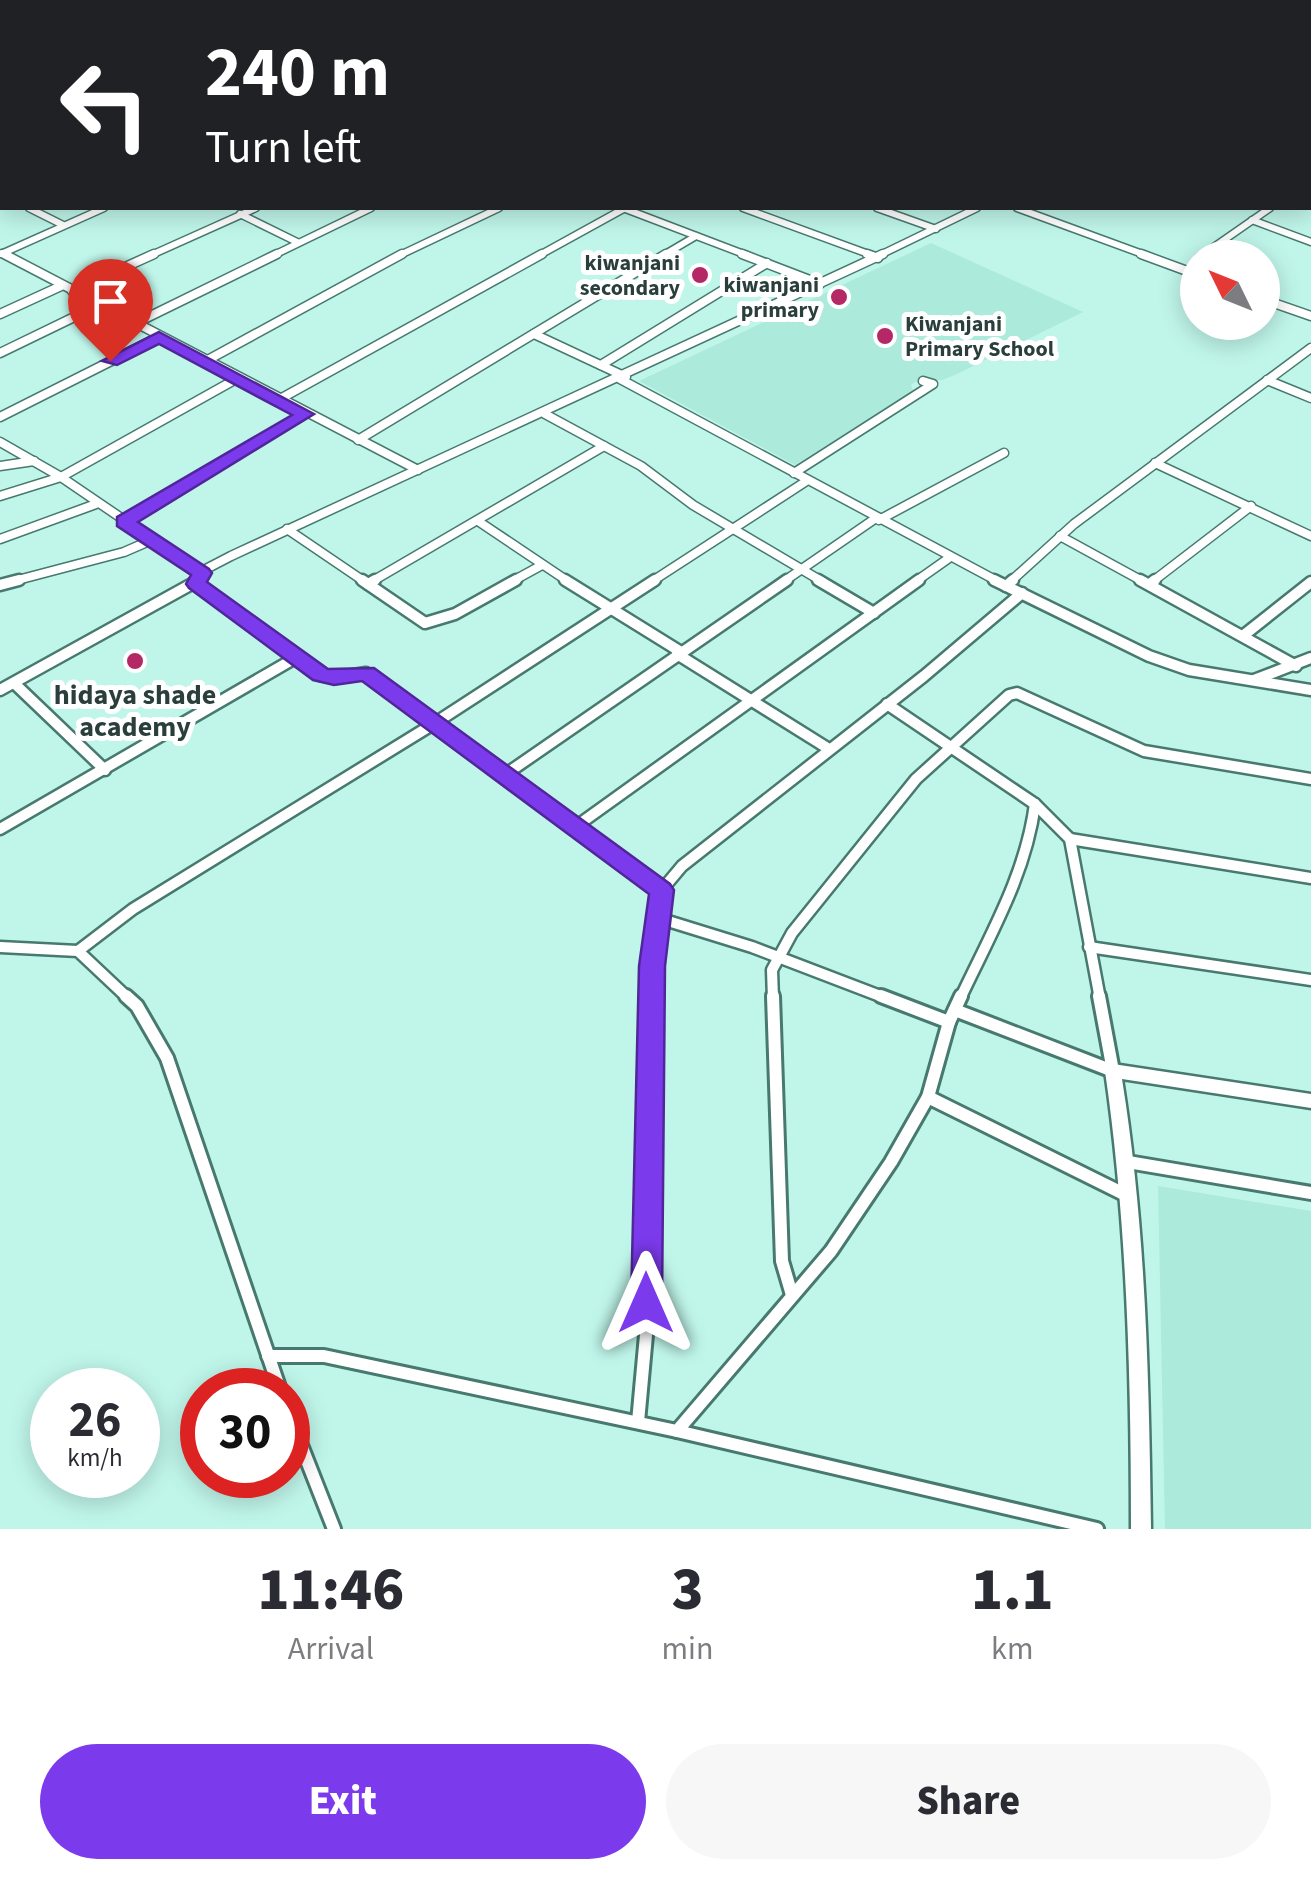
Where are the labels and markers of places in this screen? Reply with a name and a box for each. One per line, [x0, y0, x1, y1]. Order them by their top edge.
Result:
place label: kiwanjani secondary [580, 247, 681, 304]
pin [68, 259, 153, 362]
marker: kiwanjani secondary [689, 264, 711, 286]
place label: kiwanjani primary [723, 269, 820, 326]
marker: kiwanjani primary [828, 286, 850, 308]
place label: Kiwanjani Primary School [905, 308, 1055, 365]
marker: Kiwanjani Primary School [874, 325, 896, 347]
marker: hidaya shade academy [124, 650, 146, 672]
place label: hidaya shade academy [54, 675, 216, 747]

